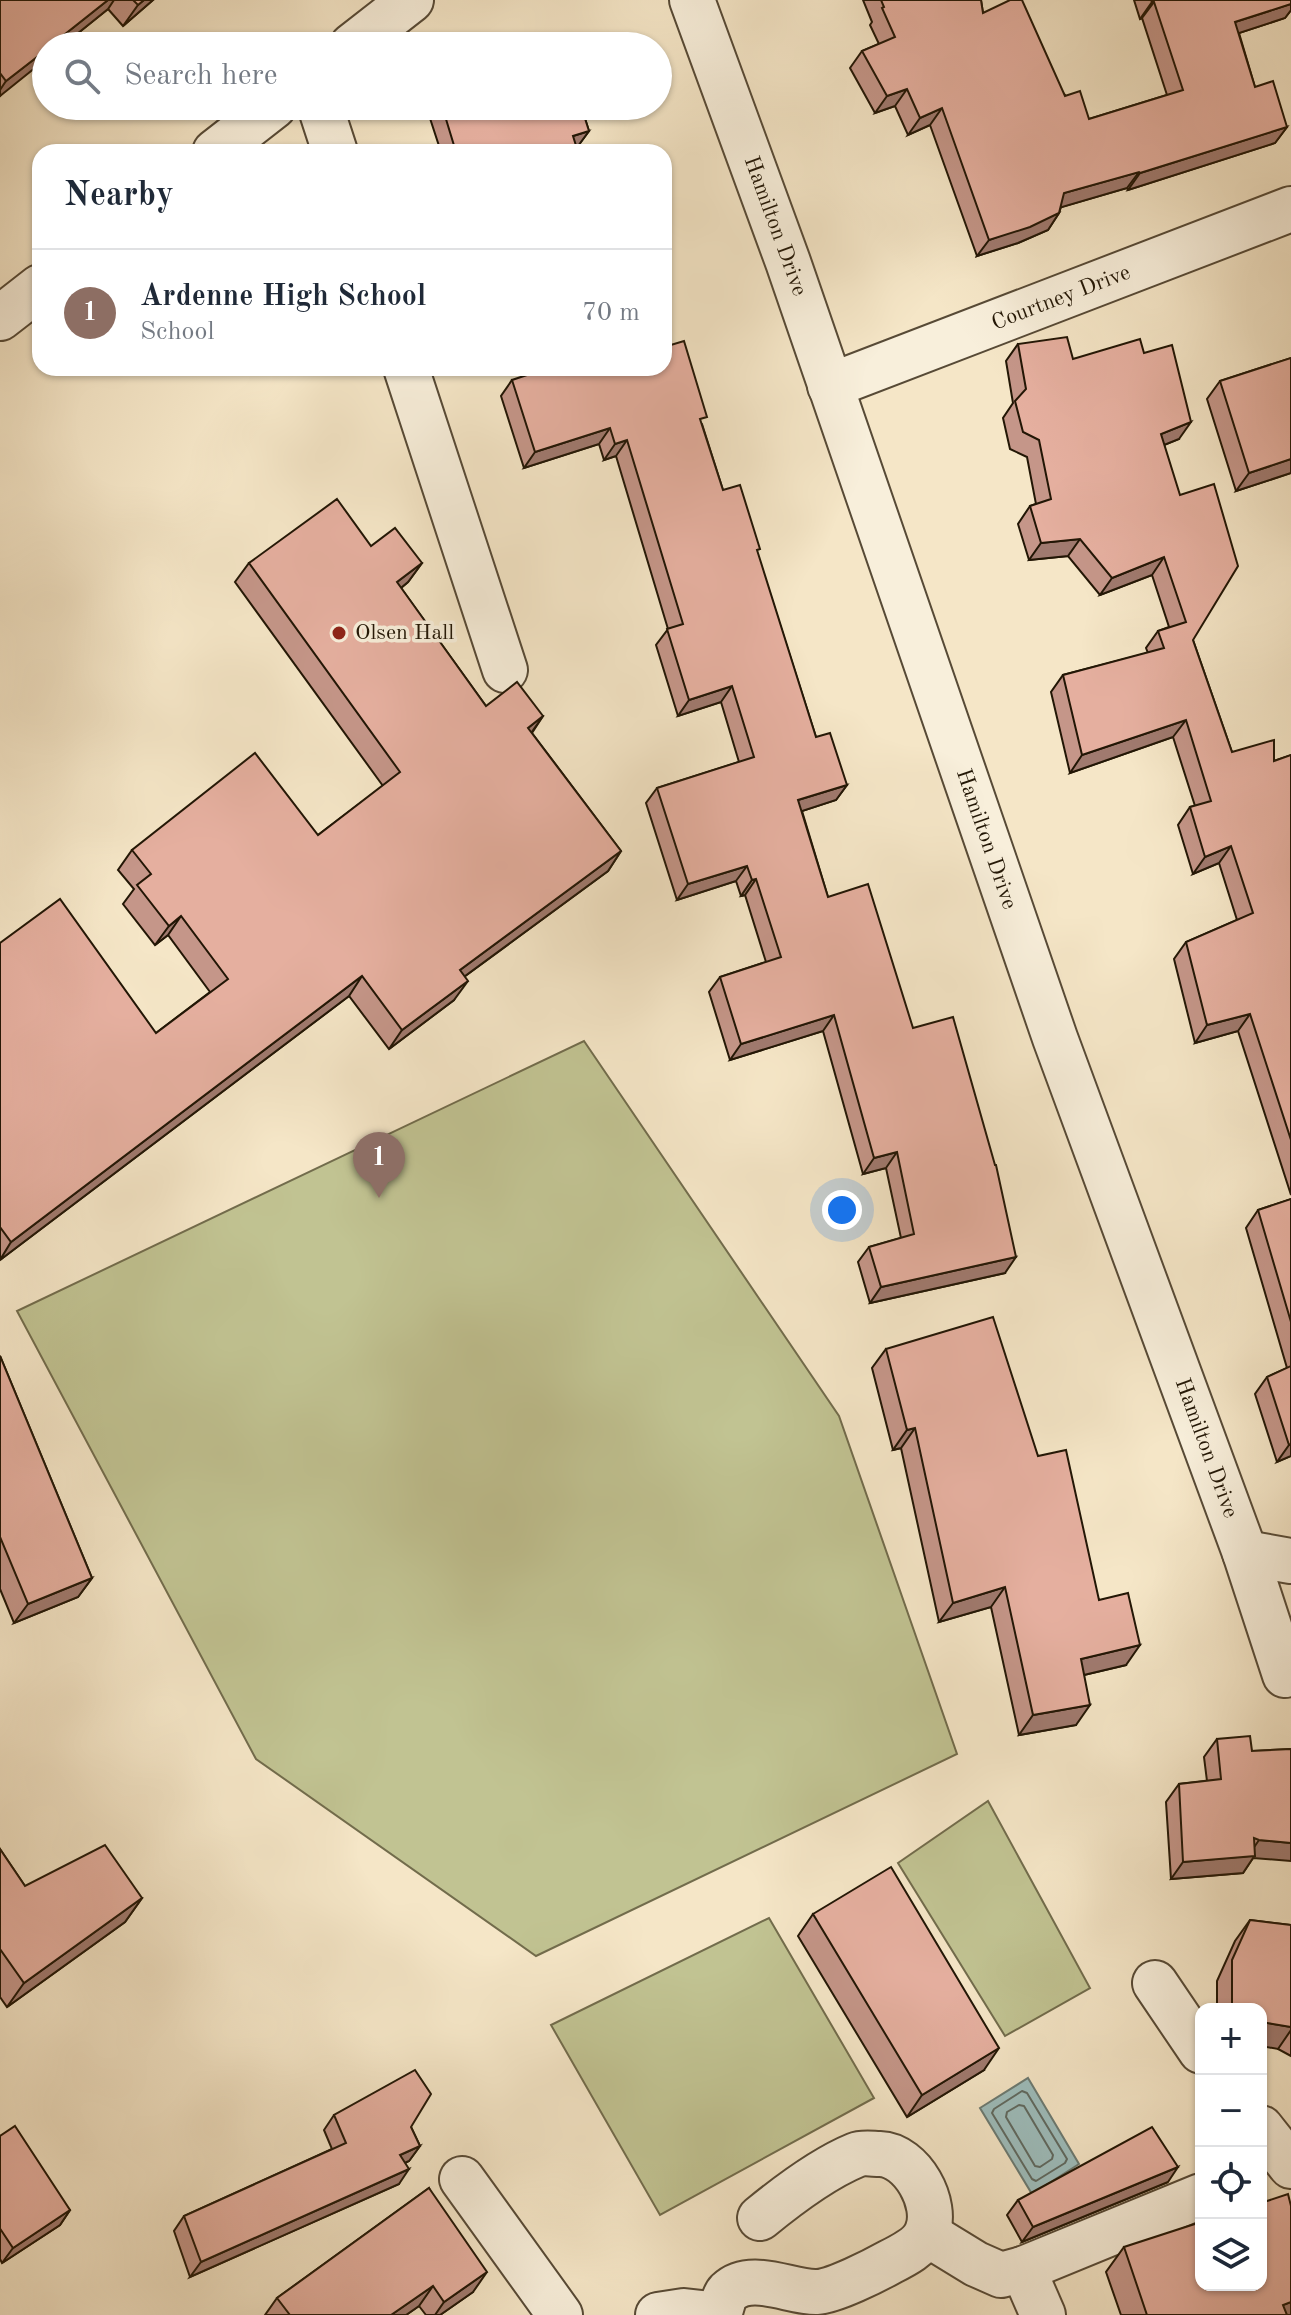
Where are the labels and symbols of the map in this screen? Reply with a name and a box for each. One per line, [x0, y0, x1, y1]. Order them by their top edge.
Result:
street label: Hamilton Drive [740, 153, 810, 299]
street label: Courtney Drive [989, 261, 1133, 335]
place label: Olsen Hall [355, 622, 454, 644]
marker: Olsen Hall [330, 624, 348, 642]
street label: Hamilton Drive [952, 766, 1020, 912]
pin: 1 [353, 1132, 405, 1198]
your location [822, 1190, 862, 1230]
street label: Hamilton Drive [1171, 1375, 1241, 1521]

